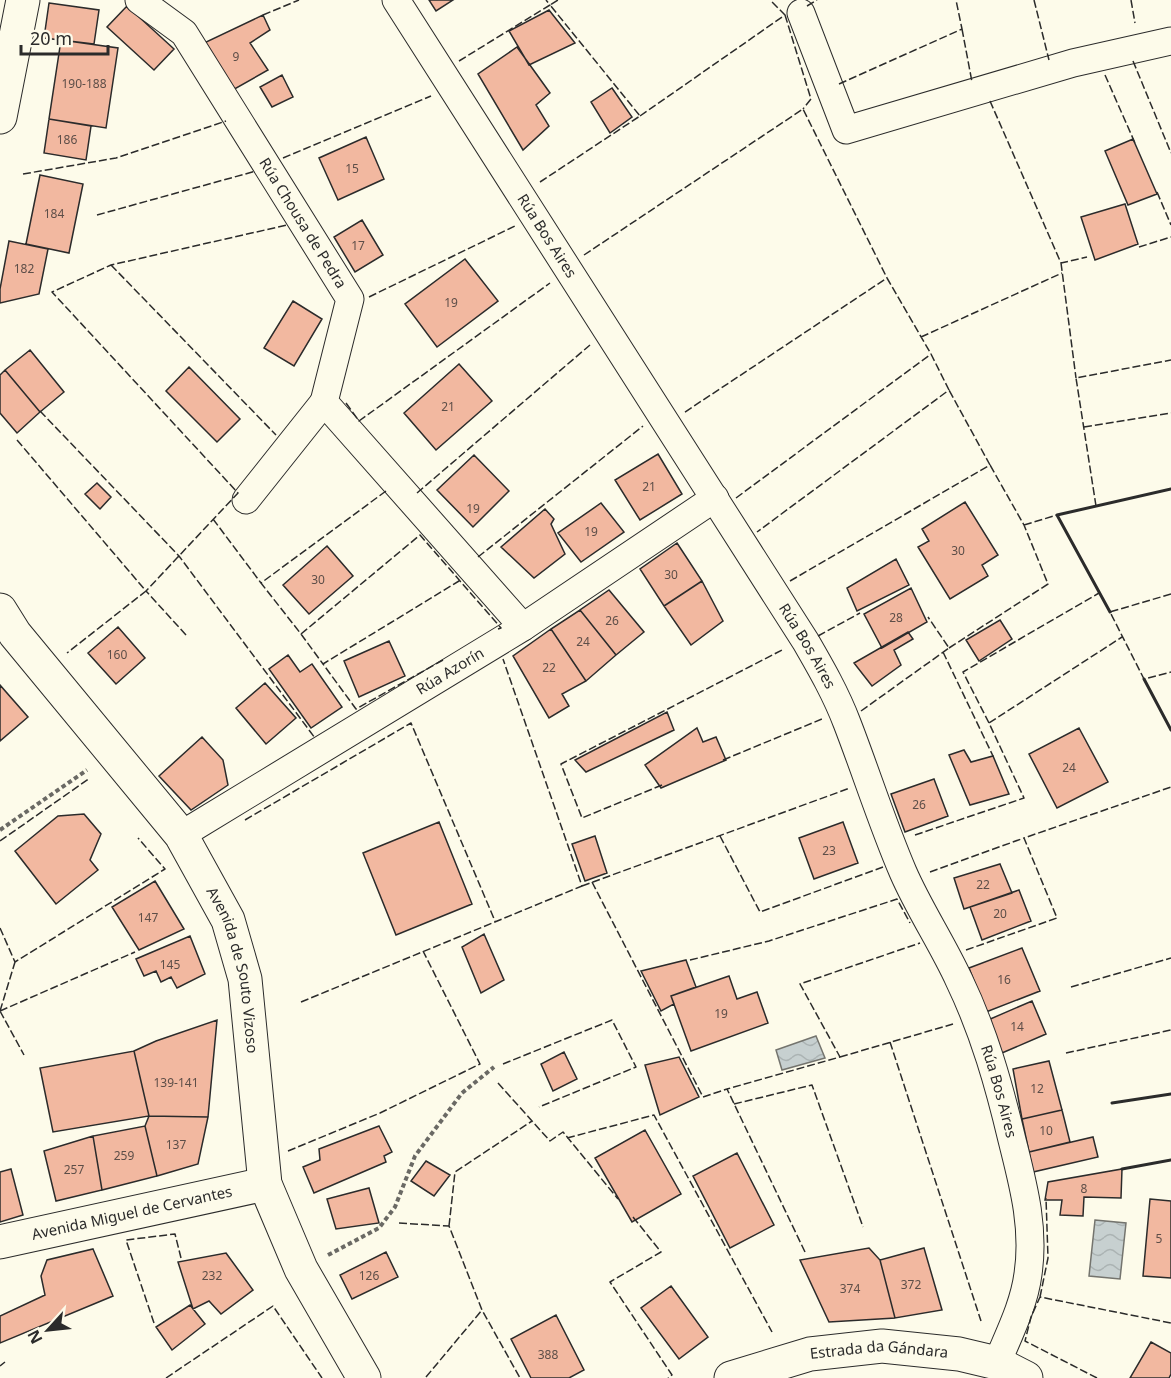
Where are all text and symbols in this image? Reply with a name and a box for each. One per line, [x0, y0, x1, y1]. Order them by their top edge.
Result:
scale bar [21, 18, 108, 56]
text: 20 m [30, 26, 72, 50]
house number: 9 [233, 48, 240, 65]
house number: 190-188 [61, 75, 107, 92]
house number: 186 [57, 131, 77, 148]
street label: Rúa Chousa de Pedra [255, 154, 352, 292]
house number: 15 [345, 160, 359, 177]
street label: Rúa Bos Aires [513, 190, 582, 281]
house number: 184 [44, 205, 64, 222]
house number: 17 [351, 237, 365, 254]
house number: 182 [14, 260, 34, 277]
house number: 19 [444, 294, 458, 311]
house number: 21 [441, 398, 455, 415]
house number: 21 [642, 478, 656, 495]
house number: 19 [466, 500, 480, 517]
house number: 19 [584, 523, 598, 540]
house number: 30 [951, 542, 965, 559]
house number: 30 [664, 566, 678, 583]
house number: 30 [311, 571, 325, 588]
street label: Rúa Bos Aires [775, 599, 841, 692]
house number: 28 [889, 609, 903, 626]
house number: 26 [605, 612, 619, 629]
house number: 24 [576, 633, 590, 650]
street label: Rúa Azorín [412, 642, 487, 699]
house number: 160 [107, 646, 127, 663]
house number: 22 [542, 659, 556, 676]
house number: 24 [1062, 759, 1076, 776]
house number: 26 [912, 796, 926, 813]
house number: 23 [822, 842, 836, 859]
house number: 22 [976, 876, 990, 893]
street label: Avenida de Souto Vizoso [203, 883, 263, 1054]
house number: 20 [993, 905, 1007, 922]
house number: 147 [138, 909, 158, 926]
house number: 145 [160, 956, 180, 973]
house number: 16 [997, 971, 1011, 988]
house number: 19 [714, 1005, 728, 1022]
house number: 14 [1010, 1018, 1024, 1035]
street label: Rúa Bos Aires [977, 1042, 1022, 1140]
house number: 139-141 [153, 1074, 199, 1091]
house number: 12 [1030, 1080, 1044, 1097]
house number: 10 [1039, 1122, 1053, 1139]
house number: 137 [166, 1136, 186, 1153]
house number: 259 [114, 1147, 134, 1164]
house number: 257 [64, 1161, 84, 1178]
street label: Avenida Miguel de Cervantes [29, 1180, 234, 1244]
house number: 8 [1081, 1180, 1088, 1197]
house number: 5 [1156, 1230, 1163, 1247]
house number: 232 [202, 1267, 222, 1284]
house number: 126 [359, 1267, 379, 1284]
house number: 372 [901, 1276, 921, 1293]
house number: 374 [840, 1280, 860, 1297]
north arrow [18, 1300, 78, 1360]
text: N [22, 1326, 47, 1348]
street label: Estrada da Gándara [809, 1335, 949, 1363]
house number: 388 [538, 1346, 558, 1363]

